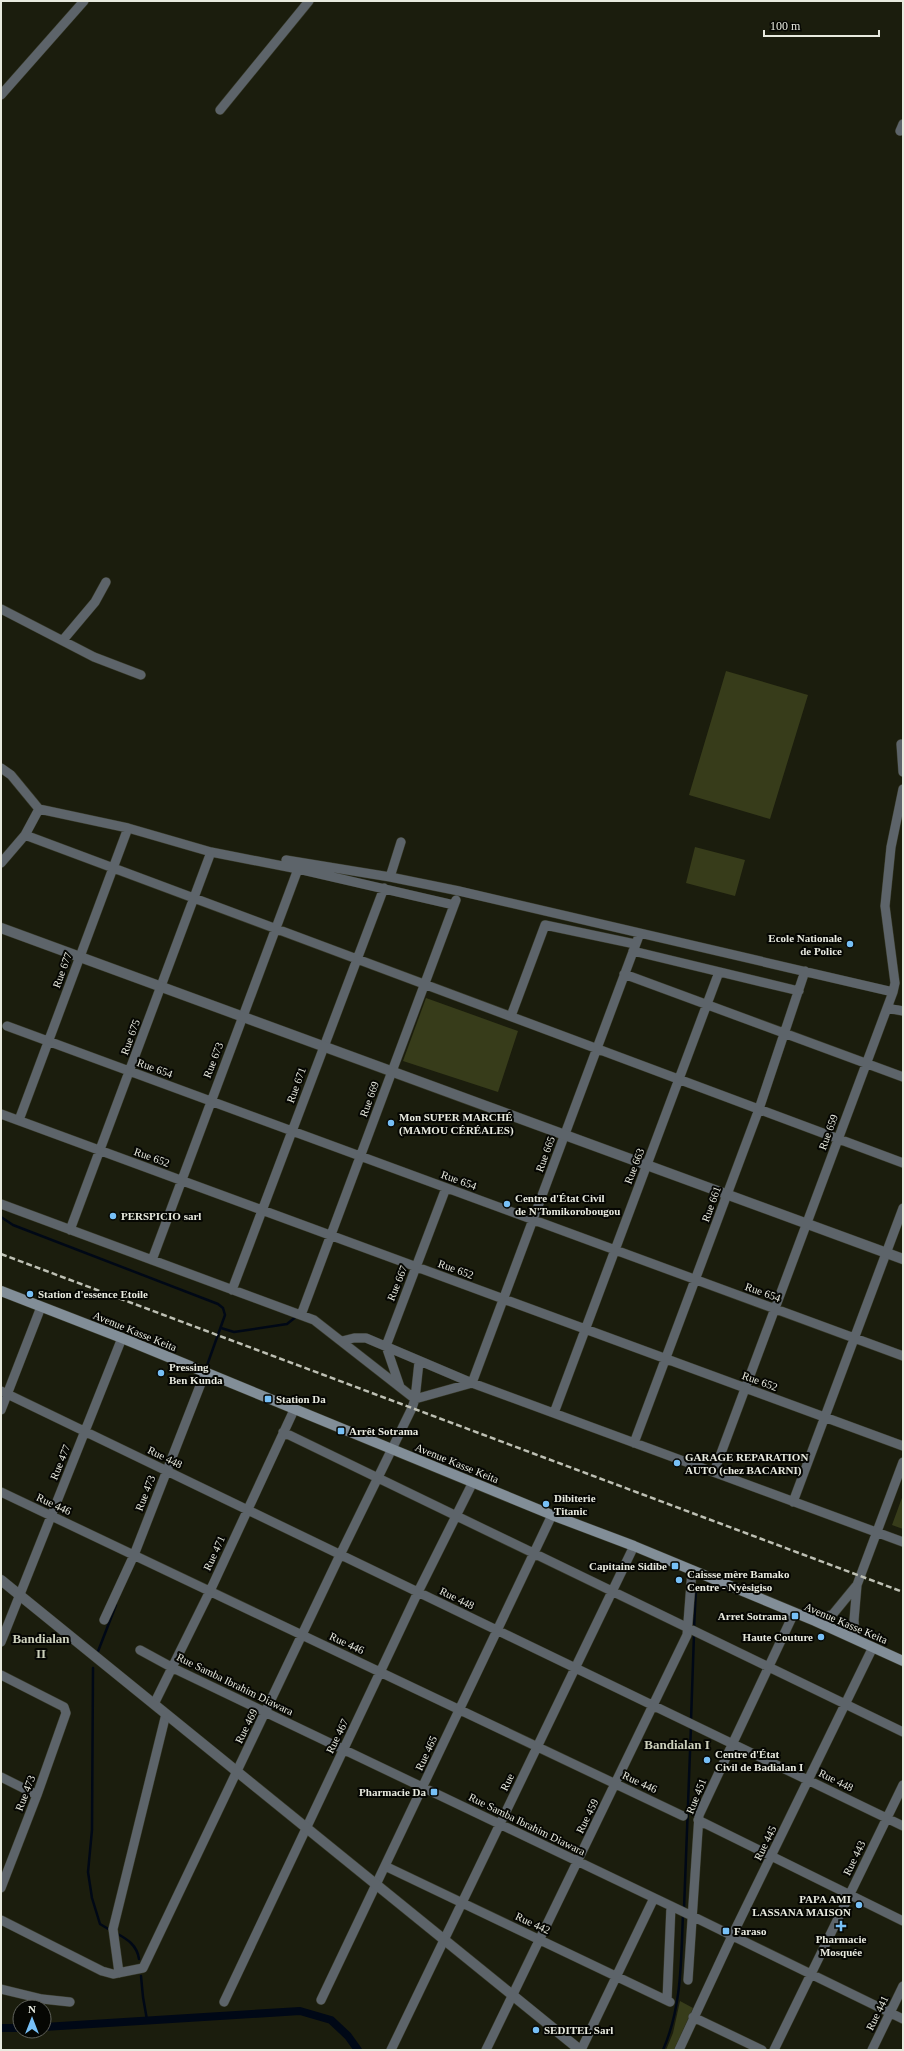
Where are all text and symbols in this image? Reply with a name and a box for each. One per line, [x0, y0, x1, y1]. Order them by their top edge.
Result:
scale bar [764, 12, 879, 38]
text: 100 m [770, 19, 801, 33]
place label: Ecole Nationale de Police [768, 932, 842, 957]
marker: Ecole Nationale de Police [845, 939, 855, 949]
street label: Rue 677 [50, 950, 74, 989]
street label: Rue 675 [118, 1017, 142, 1056]
street label: Rue 673 [201, 1040, 225, 1079]
street label: Rue 654 [136, 1056, 175, 1080]
street label: Rue 671 [284, 1066, 308, 1104]
street label: Rue 669 [357, 1079, 381, 1118]
place label: Mon SUPER MARCHÉ (MAMOU CÉRÉALES) [399, 1111, 514, 1137]
street label: Rue 659 [816, 1112, 840, 1151]
marker: Mon SUPER MARCHÉ (MAMOU CÉRÉALES) [386, 1118, 396, 1128]
street label: Rue 665 [533, 1134, 557, 1173]
street label: Rue 652 [133, 1145, 171, 1169]
street label: Rue 663 [622, 1146, 646, 1185]
street label: Rue 654 [440, 1168, 479, 1192]
street label: Rue 661 [699, 1185, 723, 1223]
place label: Centre d'État Civil de N'Tomikorobougou [515, 1192, 620, 1217]
marker: Centre d'État Civil de N'Tomikorobougou [502, 1199, 512, 1209]
place label: PERSPICIO sarl [121, 1210, 201, 1222]
marker: PERSPICIO sarl [108, 1211, 118, 1221]
street label: Rue 652 [437, 1257, 475, 1281]
street label: Rue 667 [385, 1263, 410, 1302]
street label: Rue 654 [744, 1280, 783, 1304]
place label: Station d'essence Etoile [38, 1288, 148, 1300]
marker: Station d'essence Etoile [25, 1289, 35, 1299]
street label: Avenue Kasse Keita [91, 1309, 179, 1353]
place label: Pressing Ben Kunda [169, 1361, 223, 1386]
marker: Pressing Ben Kunda [156, 1368, 166, 1378]
street label: Rue 652 [741, 1369, 779, 1393]
place label: Station Da [276, 1393, 326, 1405]
marker: Station Da [263, 1394, 273, 1404]
place label: Arrêt Sotrama [349, 1425, 419, 1437]
marker: Arrêt Sotrama [336, 1426, 346, 1436]
street label: Avenue Kasse Keita [413, 1441, 501, 1485]
street label: Rue 477 [48, 1442, 73, 1481]
street label: Rue 448 [146, 1444, 185, 1471]
place label: GARAGE REPARATION AUTO (chez BACARNI) [685, 1451, 808, 1477]
marker: GARAGE REPARATION AUTO (chez BACARNI) [672, 1458, 682, 1468]
street label: Rue 473 [133, 1473, 157, 1512]
street label: Rue 446 [35, 1491, 74, 1517]
place label: Dibiterie Titanic [554, 1492, 596, 1517]
marker: Dibiterie Titanic [541, 1499, 551, 1509]
street label: Rue 471 [201, 1534, 227, 1572]
place label: Capitaine Sidibe [589, 1560, 667, 1572]
marker: Capitaine Sidibe [670, 1561, 680, 1571]
place label: Caissse mère Bamako Centre - Nyèsigiso [687, 1568, 790, 1593]
marker: Caissse mère Bamako Centre - Nyèsigiso [674, 1575, 684, 1585]
street label: Rue 448 [438, 1585, 477, 1612]
street label: Avenue Kasse Keita [803, 1600, 889, 1646]
place label: Arret Sotrama [718, 1610, 787, 1622]
marker: Arret Sotrama [790, 1611, 800, 1621]
street label: Rue 446 [328, 1630, 367, 1656]
district label: Bandialan II [12, 1631, 70, 1661]
place label: Haute Couture [743, 1631, 813, 1643]
marker: Haute Couture [816, 1632, 826, 1642]
street label: Rue Samba Ibrahim Diawara [175, 1651, 295, 1717]
street label: Rue 469 [233, 1706, 260, 1745]
street label: Rue 467 [324, 1716, 351, 1755]
street label: Rue 465 [413, 1733, 439, 1772]
district label: Bandialan I [644, 1737, 710, 1752]
place label: Centre d'État Civil de Badialan I [715, 1748, 803, 1773]
marker: Centre d'État Civil de Badialan I [702, 1755, 712, 1765]
street label: Rue 448 [817, 1767, 856, 1794]
street label: Rue 446 [621, 1769, 660, 1795]
street label: Rue [498, 1771, 516, 1793]
street label: Rue 473 [13, 1773, 37, 1812]
street label: Rue 451 [684, 1777, 708, 1815]
place label: Pharmacie Da [359, 1786, 426, 1798]
marker: Pharmacie Da [429, 1787, 439, 1797]
street label: Rue Samba Ibrahim Diawara [467, 1791, 587, 1857]
street label: Rue 459 [574, 1796, 601, 1835]
street label: Rue 445 [752, 1823, 779, 1862]
street label: Rue 443 [841, 1838, 868, 1877]
place label: PAPA AMI LASSANA MAISON [752, 1893, 851, 1918]
marker: PAPA AMI LASSANA MAISON [854, 1900, 864, 1910]
street label: Rue 442 [514, 1910, 552, 1936]
marker: Pharmacie Mosquée [836, 1921, 846, 1931]
place label: Faraso [734, 1925, 767, 1937]
marker: Faraso [721, 1926, 731, 1936]
place label: Pharmacie Mosquée [816, 1933, 866, 1958]
street label: Rue 441 [864, 1994, 890, 2032]
north arrow [12, 1999, 52, 2039]
text: N [28, 2003, 36, 2015]
place label: SEDITEL Sarl [544, 2024, 613, 2036]
marker: SEDITEL Sarl [531, 2025, 541, 2035]

